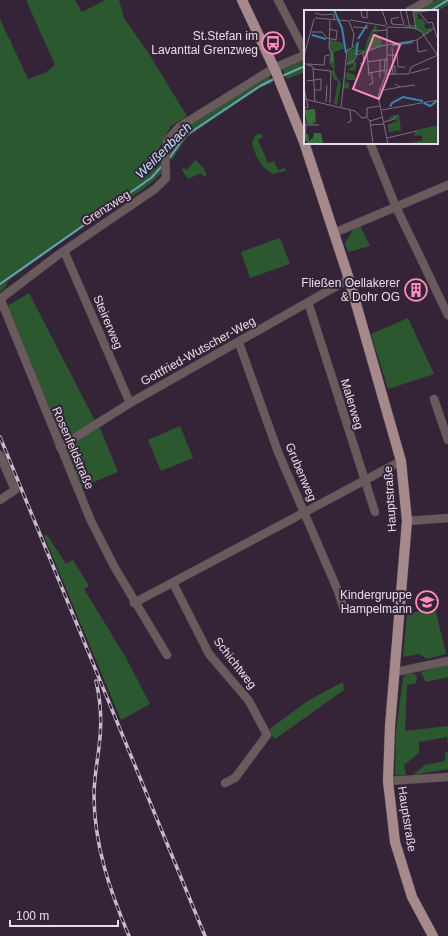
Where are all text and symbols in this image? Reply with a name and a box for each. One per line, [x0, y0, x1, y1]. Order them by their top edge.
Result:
inset map [304, 10, 438, 144]
place label: St.Stefan im Lavanttal Grenzweg [151, 29, 258, 57]
bus stop icon: St.Stefan im Lavanttal Grenzweg [260, 30, 286, 56]
water label: Weißenbach [132, 119, 194, 181]
street label: Grenzweg [79, 187, 133, 229]
place label: Fließen Oellakerer & Dohr OG [301, 276, 400, 304]
building icon: Fließen Oellakerer & Dohr OG [403, 277, 429, 303]
street label: Steirerweg [90, 293, 126, 351]
street label: Gottfried-Wutscher-Weg [138, 314, 258, 388]
street label: Malerweg [338, 377, 366, 431]
street label: Rosenfeldstraße [49, 405, 97, 492]
street label: Grubenweg [282, 441, 320, 503]
street label: Hauptstraße [381, 465, 399, 532]
place label: Kindergruppe Hampelmann [340, 588, 412, 616]
school or university icon: Kindergruppe Hampelmann [414, 589, 440, 615]
street label: Schichtweg [211, 635, 259, 691]
street label: Hauptstraße [395, 785, 419, 853]
scale bar [10, 902, 118, 928]
text: 100 m [16, 909, 49, 923]

